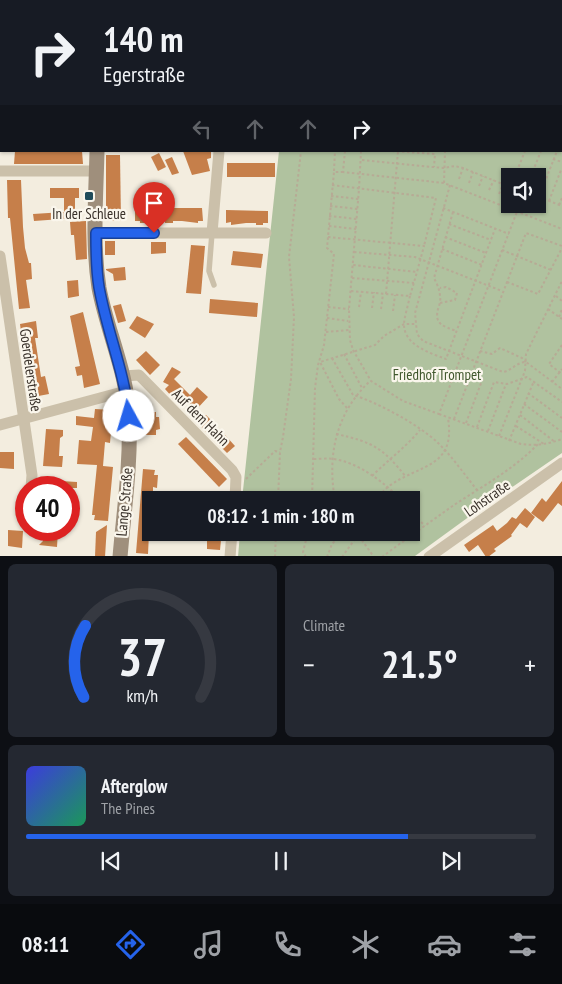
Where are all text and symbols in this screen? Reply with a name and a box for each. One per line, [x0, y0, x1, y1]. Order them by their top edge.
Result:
text: 140 m [103, 16, 184, 62]
icon: right [20, 20, 85, 85]
text: Egerstraße [103, 60, 185, 88]
icon: left [188, 115, 216, 143]
icon: ahead [241, 115, 269, 143]
icon: ahead [294, 115, 322, 143]
icon: right [347, 115, 375, 143]
map controls [501, 168, 546, 213]
button: sound [501, 168, 546, 213]
pin [133, 182, 175, 233]
icon: arrive [140, 189, 168, 217]
marker: In der Schleue [83, 190, 95, 202]
place label: In der Schleue [52, 204, 126, 223]
street label: Goerdelerstraße [16, 327, 46, 413]
park label: Friedhof Trompet [393, 365, 481, 384]
street label: Auf dem Hahn [168, 384, 234, 450]
position arrow [102, 389, 154, 441]
street label: Lange Straße [112, 467, 136, 537]
street label: Lohstraße [460, 475, 514, 521]
speed limit sign: 40 [15, 476, 80, 541]
text: 08:12 · 1 min · 180 m [208, 504, 354, 528]
text: Climate [303, 615, 345, 635]
text: 37 [118, 623, 167, 690]
text: 21.5° [381, 639, 458, 688]
text: − [303, 646, 315, 683]
text: + [524, 646, 536, 683]
text: km/h [127, 684, 158, 707]
text: Afterglow [101, 774, 167, 798]
text: The Pines [101, 798, 155, 818]
icon: previous [97, 847, 125, 875]
icon: pause [267, 847, 295, 875]
icon: next [437, 847, 465, 875]
icon: directions [113, 927, 148, 962]
icon: music [191, 927, 226, 962]
icon: phone [270, 927, 305, 962]
icon: climate [348, 927, 383, 962]
icon: car [427, 927, 462, 962]
icon: filters [505, 927, 540, 962]
text: 08:11 [22, 930, 69, 958]

